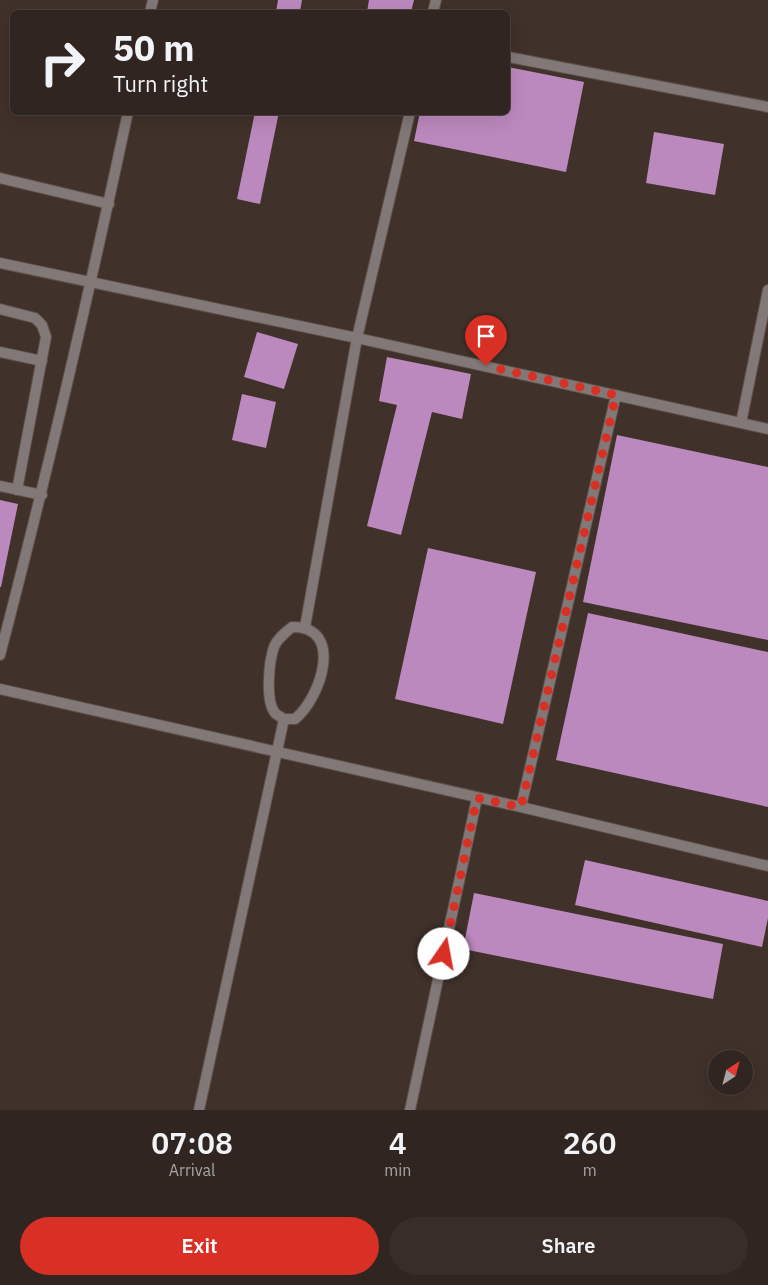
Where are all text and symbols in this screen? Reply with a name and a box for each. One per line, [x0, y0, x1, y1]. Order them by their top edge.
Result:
text: 50 m [113, 25, 195, 71]
icon: right [30, 30, 95, 95]
text: Turn right [113, 69, 208, 98]
pin [465, 315, 507, 366]
icon: arrive [472, 322, 500, 350]
position arrow [417, 927, 469, 979]
north arrow [708, 1050, 752, 1095]
map controls [708, 1050, 753, 1095]
text: 07:08 [151, 1123, 233, 1162]
text: 4 [389, 1123, 407, 1162]
text: 260 [563, 1123, 617, 1162]
text: Arrival [169, 1160, 215, 1180]
text: min [384, 1160, 411, 1180]
text: m [583, 1160, 597, 1180]
button: Exit [20, 1217, 379, 1275]
button: Share [389, 1217, 748, 1275]

